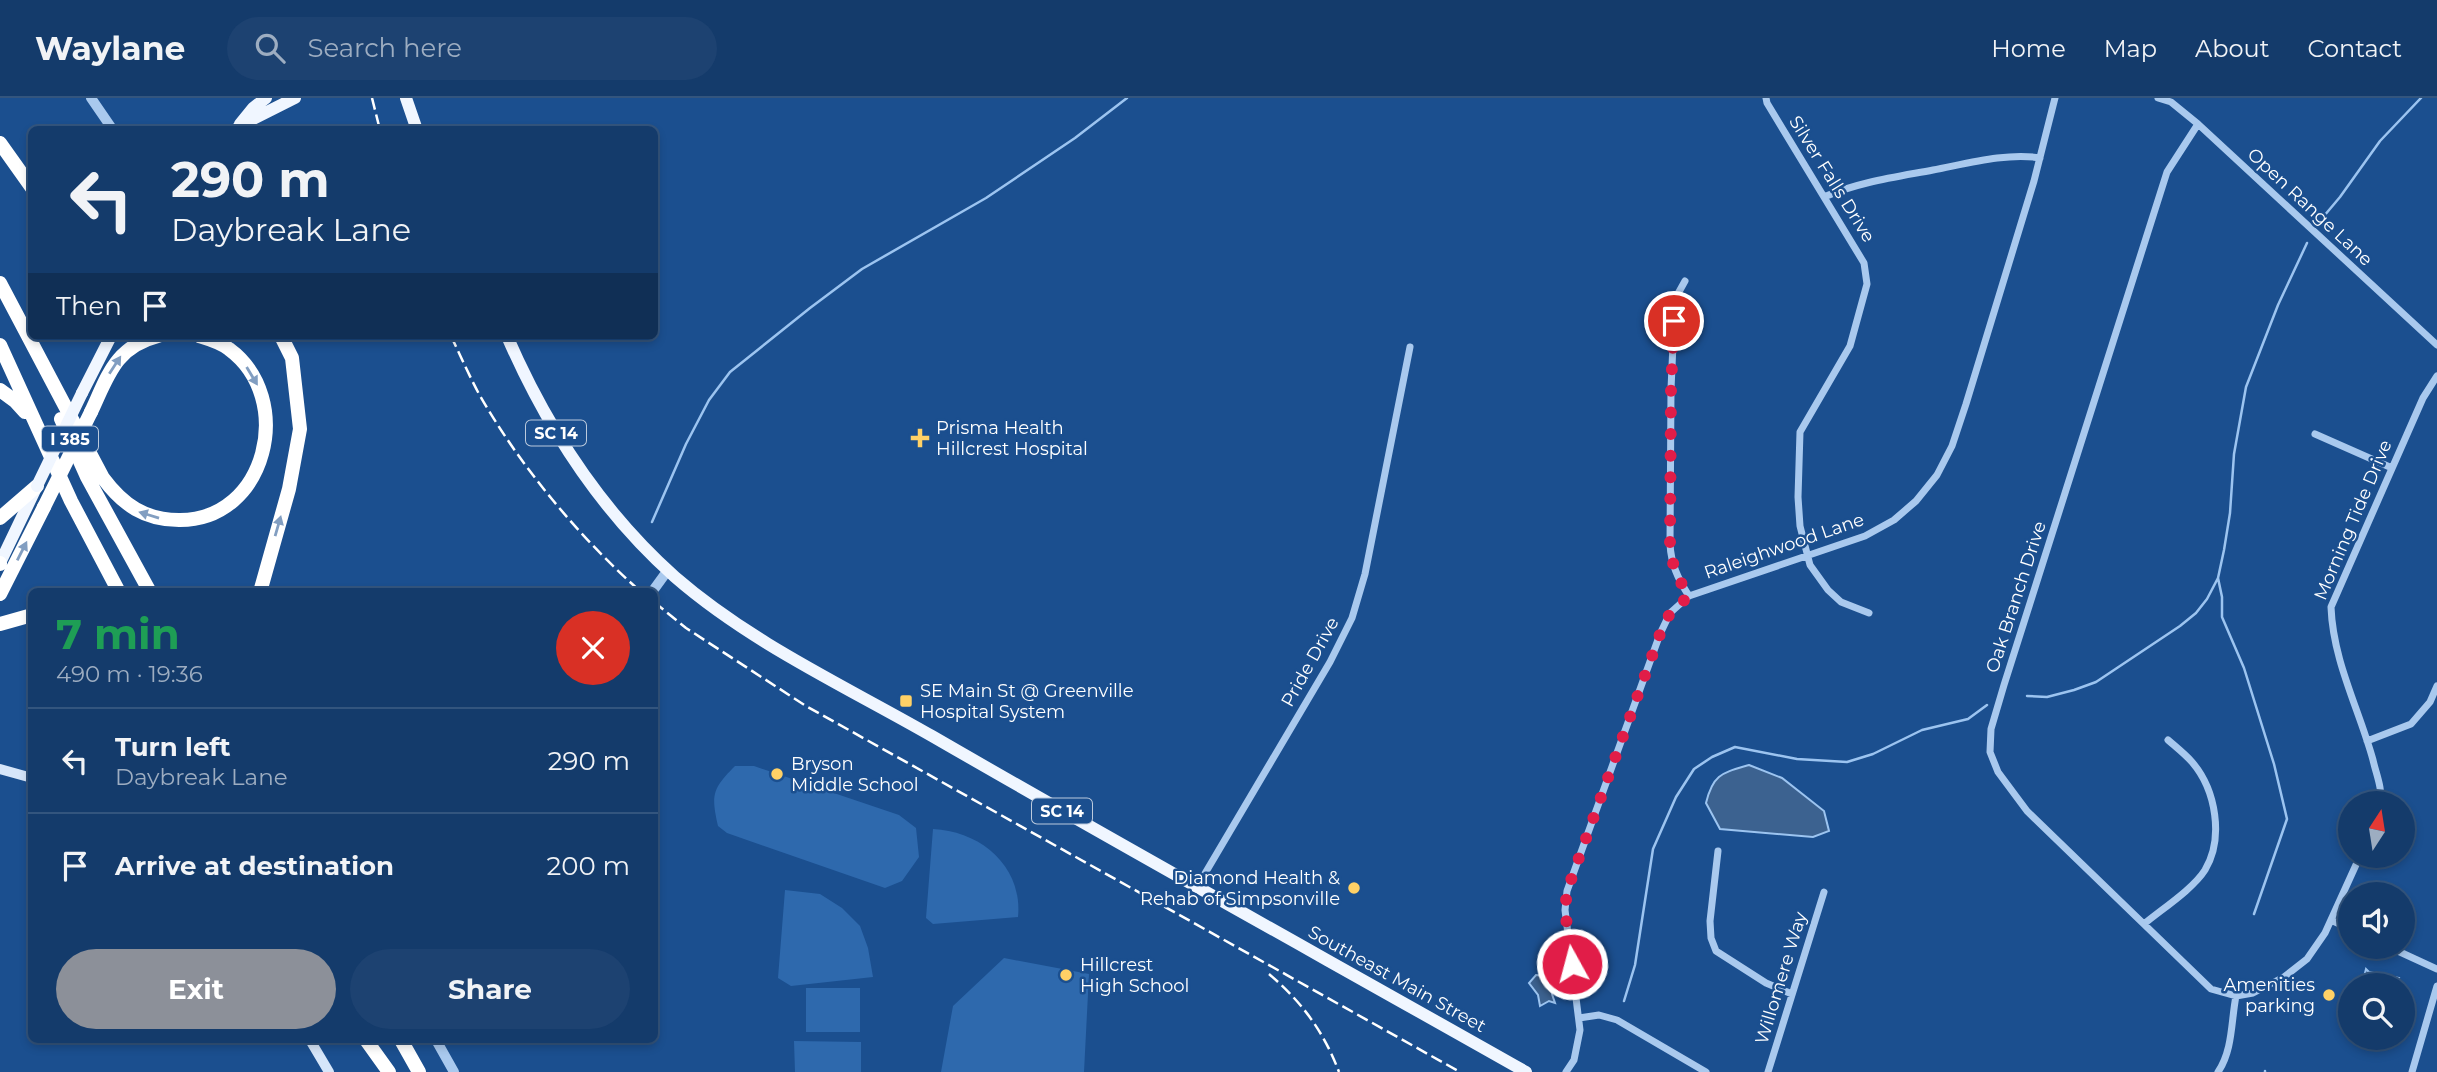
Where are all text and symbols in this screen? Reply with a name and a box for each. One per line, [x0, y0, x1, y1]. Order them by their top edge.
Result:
search box [227, 17, 717, 80]
text: Waylane [35, 28, 185, 68]
icon: search [251, 29, 289, 67]
text: Search here [307, 32, 462, 64]
text: Home [1991, 34, 2066, 63]
text: Map [2104, 34, 2157, 63]
text: About [2195, 34, 2269, 63]
text: Contact [2307, 34, 2402, 63]
street label: Silver Falls Drive [1784, 112, 1880, 246]
street label: Open Range Lane [2243, 143, 2377, 271]
text: 290 m [171, 150, 330, 209]
icon: left [56, 154, 147, 245]
text: Daybreak Lane [171, 210, 411, 249]
icon: arrive [136, 287, 174, 325]
text: Then [56, 290, 122, 322]
pin [1644, 291, 1704, 351]
icon: arrive [1655, 302, 1693, 340]
one-way arrow [109, 355, 122, 375]
one-way arrow [245, 366, 258, 385]
place label: Prisma Health Hillcrest Hospital [936, 417, 1088, 460]
road number: SC 14 [526, 420, 586, 446]
road number: I 385 [42, 426, 98, 452]
marker: Prisma Health Hillcrest Hospital [910, 428, 930, 448]
street label: Morning Tide Drive [2309, 436, 2397, 603]
street label: Raleighwood Lane [1701, 508, 1867, 584]
one-way arrow [138, 509, 159, 519]
one-way arrow [273, 515, 283, 536]
street label: Oak Branch Drive [1981, 518, 2051, 676]
one-way arrow [16, 541, 27, 561]
text: 7 min [56, 608, 180, 660]
button: close [556, 611, 630, 685]
street label: Pride Drive [1276, 613, 1344, 711]
text: 490 m · 19:36 [56, 660, 203, 688]
place label: SE Main St @ Greenville Hospital System [920, 680, 1134, 723]
marker: SE Main St @ Greenville Hospital System [898, 693, 914, 709]
text: Turn left [115, 731, 231, 763]
icon: left [56, 742, 94, 780]
text: 290 m [548, 745, 630, 777]
place label: Bryson Middle School [791, 753, 919, 796]
text: Daybreak Lane [115, 763, 288, 791]
marker: Bryson Middle School [769, 766, 785, 782]
north arrow [2338, 791, 2415, 868]
map controls [2338, 791, 2415, 1050]
road number: SC 14 [1032, 798, 1092, 824]
icon: arrive [56, 847, 94, 885]
text: Arrive at destination [115, 850, 394, 882]
text: 200 m [546, 850, 630, 882]
place label: Diamond Health & Rehab of Simpsonville [1140, 867, 1340, 910]
marker: Diamond Health & Rehab of Simpsonville [1346, 880, 1362, 896]
button: sound [2338, 882, 2415, 959]
street label: Willomere Way [1750, 909, 1812, 1047]
street label: Southeast Main Street [1304, 921, 1490, 1037]
position arrow [1535, 927, 1609, 1001]
button: Exit [56, 949, 336, 1029]
button: Share [350, 949, 630, 1029]
place label: Hillcrest High School [1080, 954, 1189, 997]
marker: Hillcrest High School [1058, 967, 1074, 983]
button: search [2338, 973, 2415, 1050]
place label: Amenities parking [2223, 974, 2315, 1017]
marker: Amenities parking [2321, 987, 2337, 1003]

